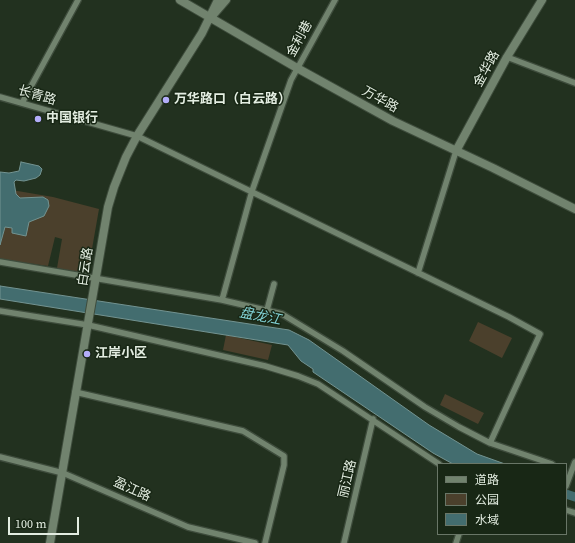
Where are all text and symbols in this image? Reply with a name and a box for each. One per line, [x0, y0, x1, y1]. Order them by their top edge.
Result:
street label: 金利巷 [284, 18, 316, 60]
street label: 金华路 [471, 48, 503, 90]
street label: 长青路 [16, 83, 58, 109]
street label: 万华路 [359, 84, 401, 116]
place label: 万华路口（白云路） [174, 92, 291, 108]
marker: 万华路口（白云路） [161, 95, 171, 105]
place label: 中国银行 [46, 111, 98, 127]
marker: 中国银行 [33, 114, 43, 124]
street label: 白云路 [75, 247, 97, 287]
water label: 盘龙江 [238, 305, 282, 329]
place label: 江岸小区 [95, 346, 147, 362]
marker: 江岸小区 [82, 349, 92, 359]
street label: 丽江路 [336, 458, 360, 500]
legend [437, 463, 567, 535]
text: 道路 [475, 472, 499, 488]
street label: 盈江路 [111, 475, 153, 505]
text: 公园 [475, 492, 499, 508]
scale bar [10, 509, 81, 535]
text: 水域 [475, 512, 499, 528]
text: 100 m [15, 516, 47, 532]

